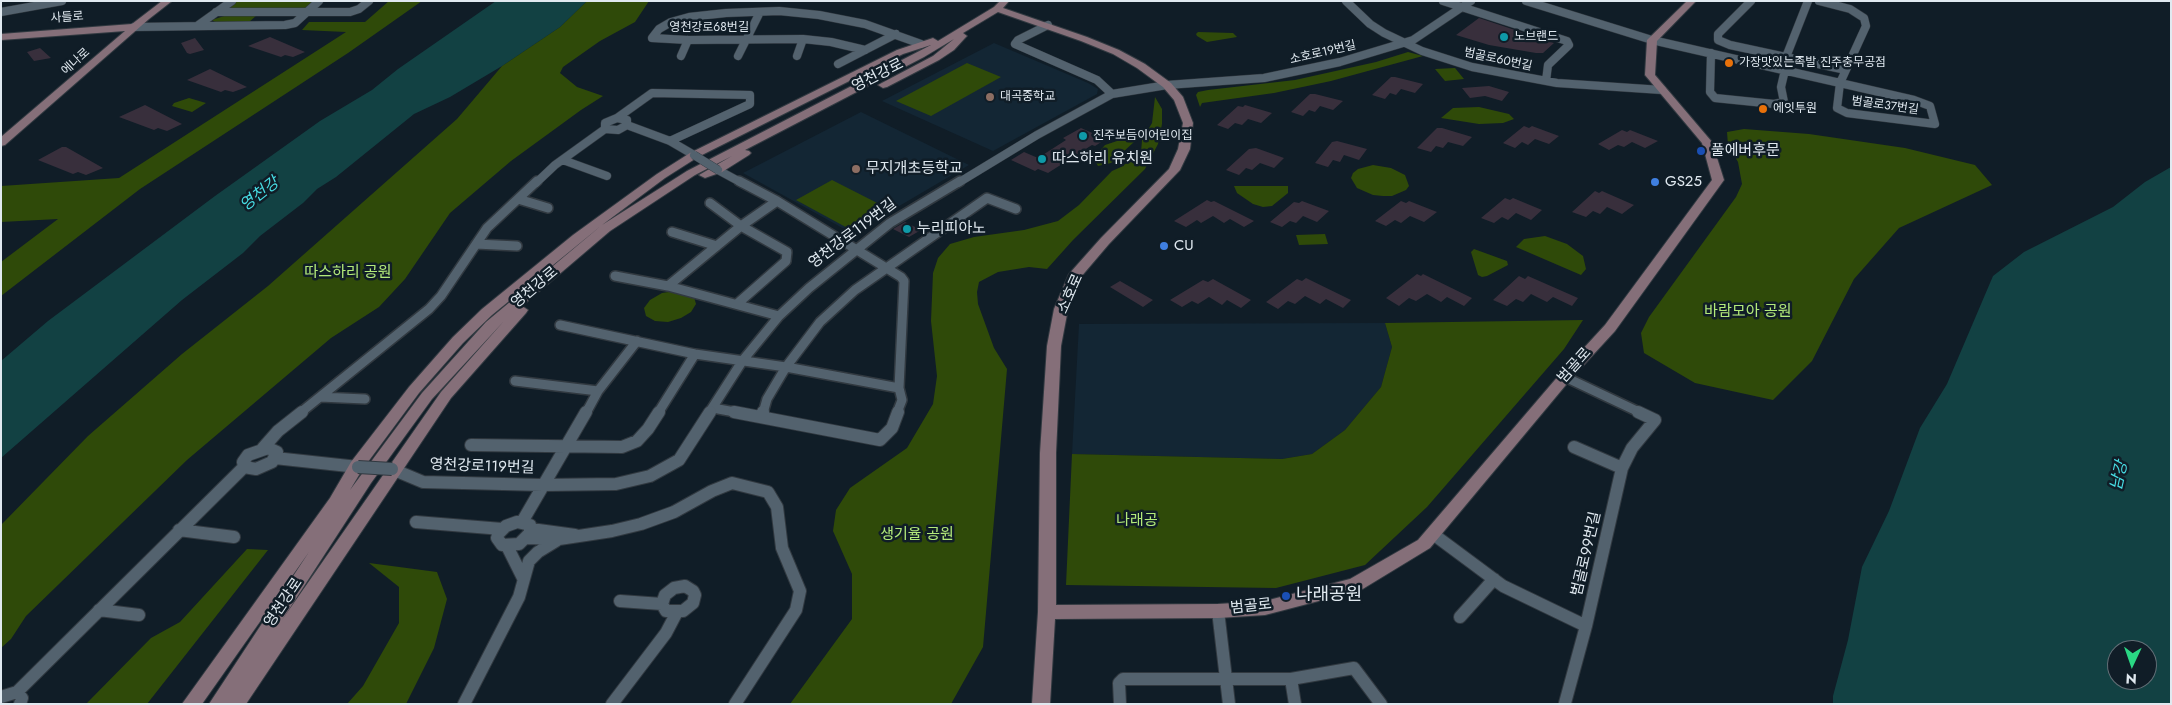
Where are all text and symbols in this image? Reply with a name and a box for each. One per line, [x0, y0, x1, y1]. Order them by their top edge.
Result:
street label: 사들로 [50, 10, 84, 26]
street label: 영천강로68번길 [669, 21, 749, 35]
place label: 노브랜드 [1514, 30, 1558, 44]
marker: 노브랜드 [1498, 31, 1510, 43]
street label: 소호로19번길 [1288, 38, 1358, 68]
street label: 에나로 [59, 46, 93, 78]
street label: 범골로60번길 [1463, 46, 1533, 74]
street label: 영천강로 [849, 55, 907, 97]
place label: 가장맛있는족발 진주충무공점 [1739, 56, 1886, 70]
marker: 가장맛있는족발 진주충무공점 [1723, 57, 1735, 69]
place label: 대곡중학교 [1000, 90, 1055, 104]
marker: 대곡중학교 [984, 91, 996, 103]
street label: 범골로37번길 [1850, 94, 1920, 118]
place label: 에잇투원 [1773, 102, 1817, 116]
marker: 에잇투원 [1757, 103, 1769, 115]
place label: 진주보듬이어린이집 [1093, 129, 1192, 143]
marker: 진주보듬이어린이집 [1077, 130, 1089, 142]
place label: 풀에버후문 [1711, 142, 1780, 160]
marker: 풀에버후문 [1695, 145, 1707, 157]
place label: 따스하리 유치원 [1052, 150, 1153, 168]
marker: 따스하리 유치원 [1036, 153, 1048, 165]
place label: 무지개초등학교 [866, 160, 963, 178]
marker: 무지개초등학교 [850, 163, 862, 175]
place label: GS25 [1665, 173, 1702, 191]
water label: 영천강 [237, 174, 283, 216]
marker: GS25 [1649, 176, 1661, 188]
street label: 영천강로119번길 [806, 195, 900, 273]
place label: 누리피아노 [917, 220, 986, 238]
marker: 누리피아노 [901, 223, 913, 235]
place label: CU [1174, 237, 1194, 255]
marker: CU [1158, 240, 1170, 252]
street label: 영천강로 [508, 263, 562, 313]
park label: 따스하리 공원 [304, 264, 392, 282]
street label: 소호로 [1054, 271, 1088, 317]
park label: 바람모아 공원 [1704, 303, 1792, 321]
street label: 범골로 [1554, 345, 1596, 387]
street label: 영천강로119번길 [429, 456, 535, 478]
water label: 남강 [2107, 459, 2133, 493]
street label: 범골로99번길 [1569, 510, 1605, 598]
park label: 나래공 [1116, 512, 1158, 530]
park label: 생기율 공원 [880, 526, 954, 544]
street label: 영천강로 [261, 575, 307, 631]
place label: 나래공원 [1296, 585, 1362, 607]
marker: 나래공원 [1280, 590, 1292, 602]
street label: 범골로 [1229, 596, 1273, 618]
north arrow [2107, 640, 2157, 690]
text: N [2125, 669, 2137, 689]

